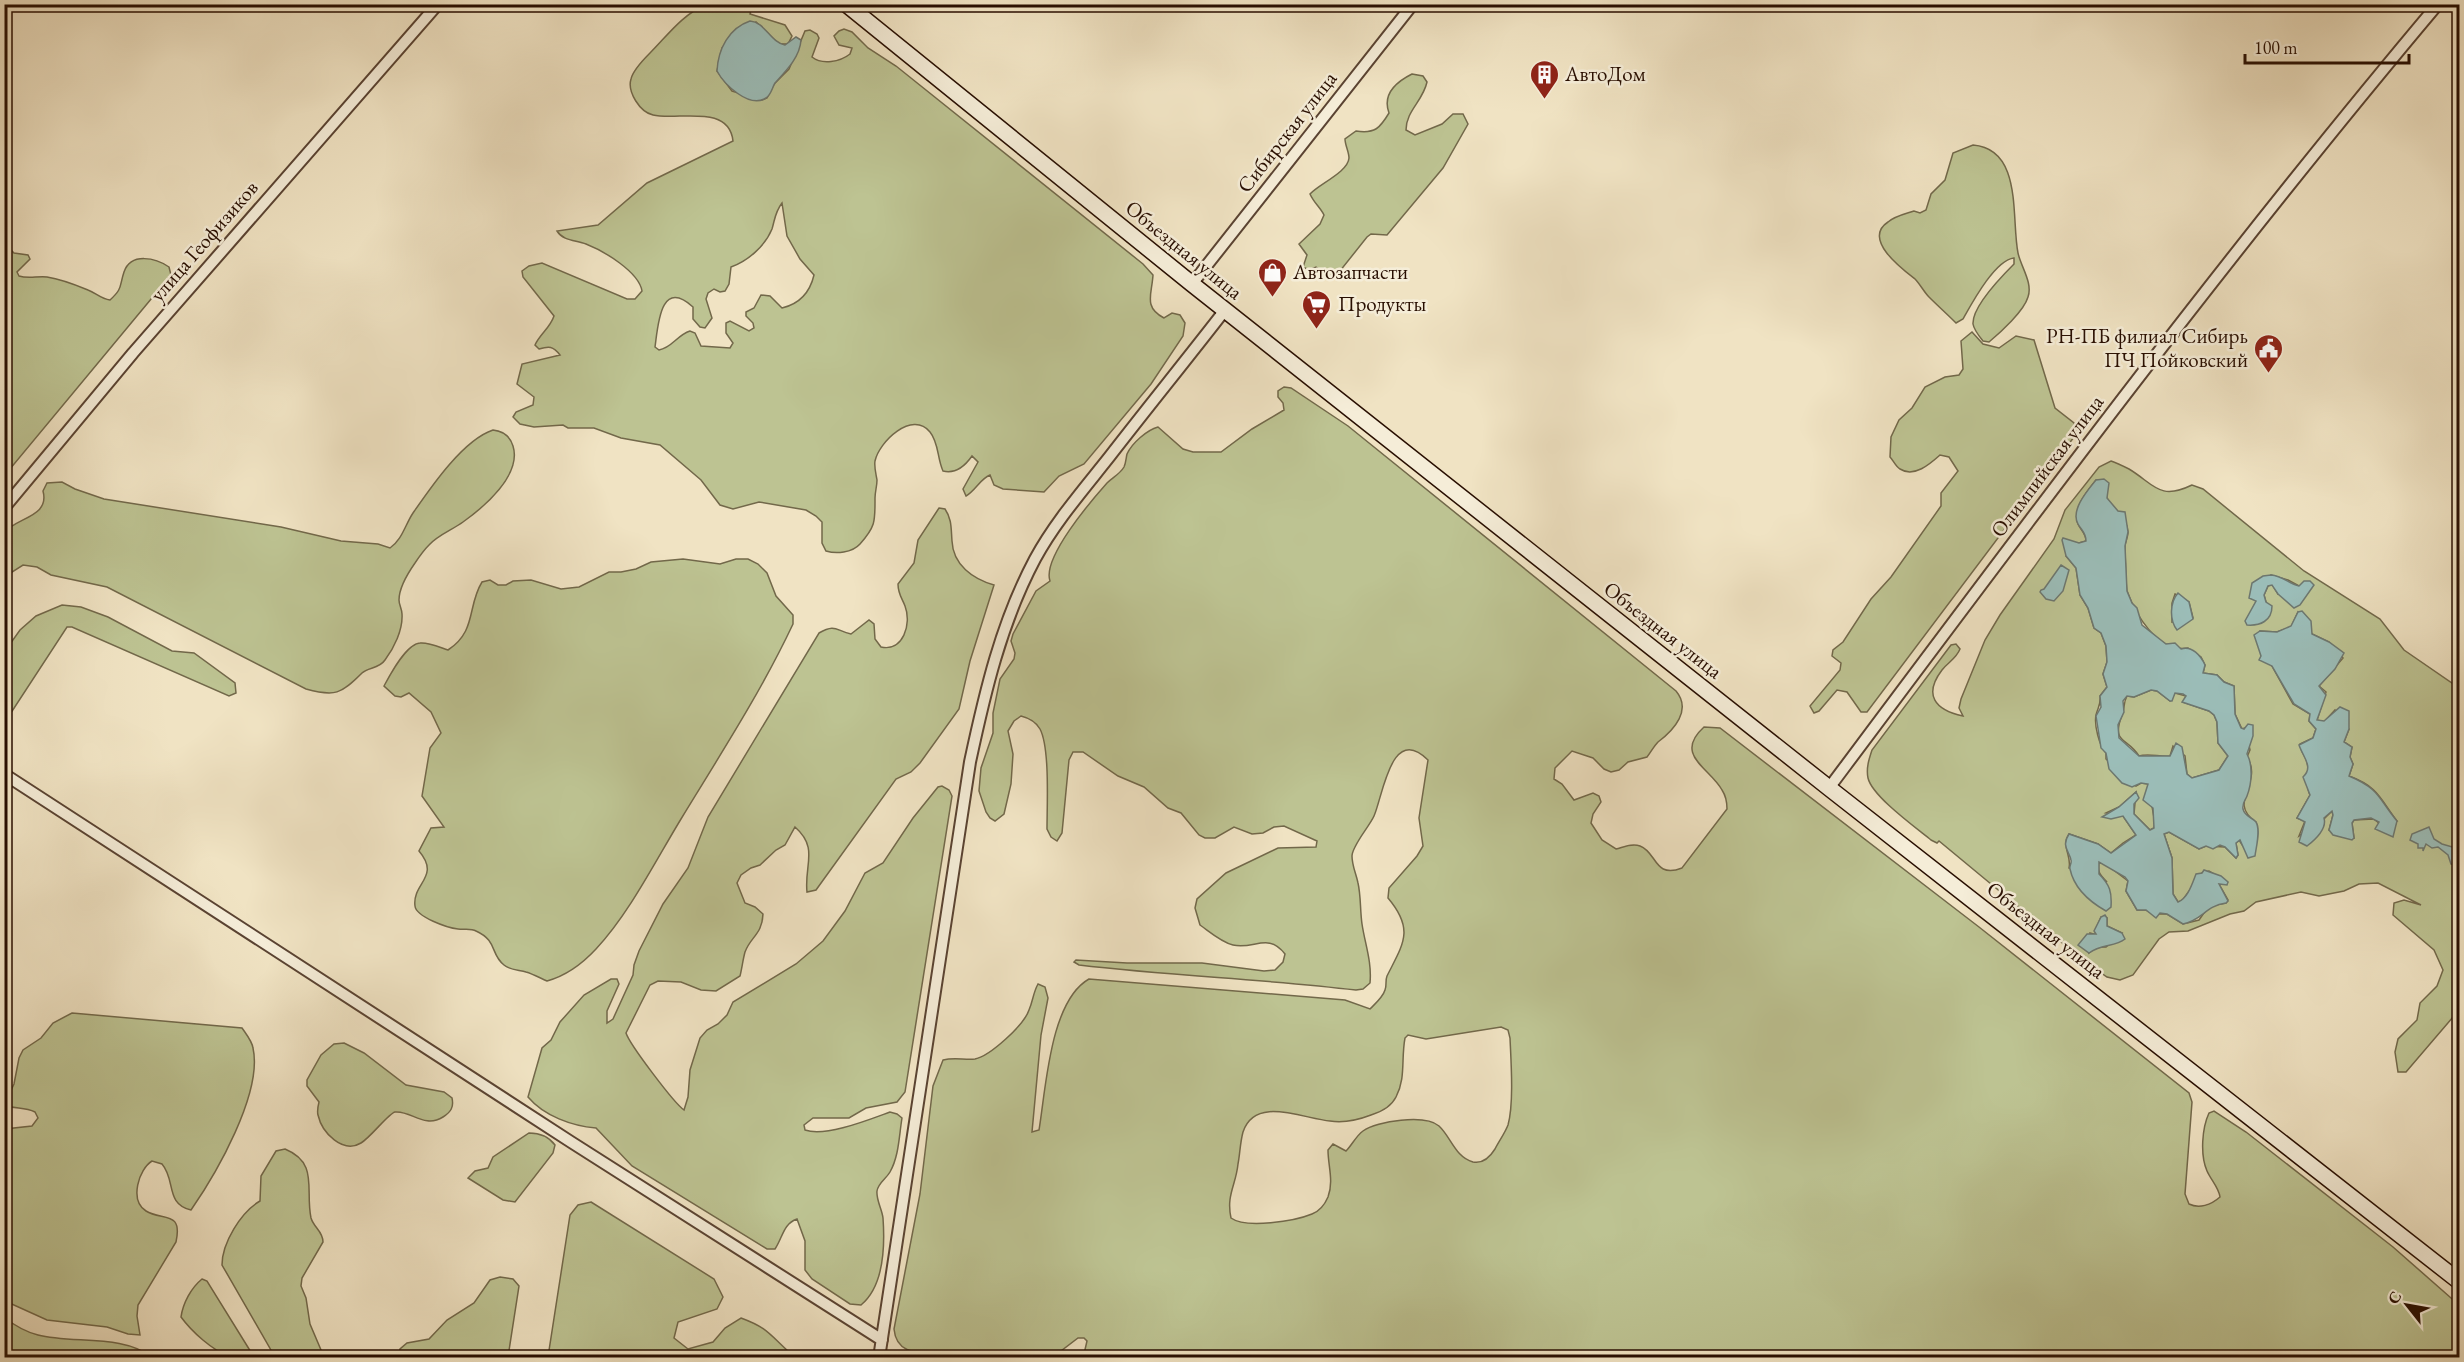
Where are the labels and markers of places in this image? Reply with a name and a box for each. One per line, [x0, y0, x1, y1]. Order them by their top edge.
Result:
building icon: АвтоДом [1528, 58, 1560, 100]
place label: АвтоДом [1564, 60, 1646, 87]
shop icon: Автозапчасти [1256, 256, 1288, 298]
place label: Автозапчасти [1292, 258, 1408, 285]
supermarket icon: Продукты [1301, 288, 1333, 330]
place label: Продукты [1338, 290, 1427, 317]
place label: РН-ПБ филиал Сибирь ПЧ Пойковский [2046, 322, 2248, 373]
public building icon: РН-ПБ филиал Сибирь ПЧ Пойковский [2253, 332, 2285, 374]

